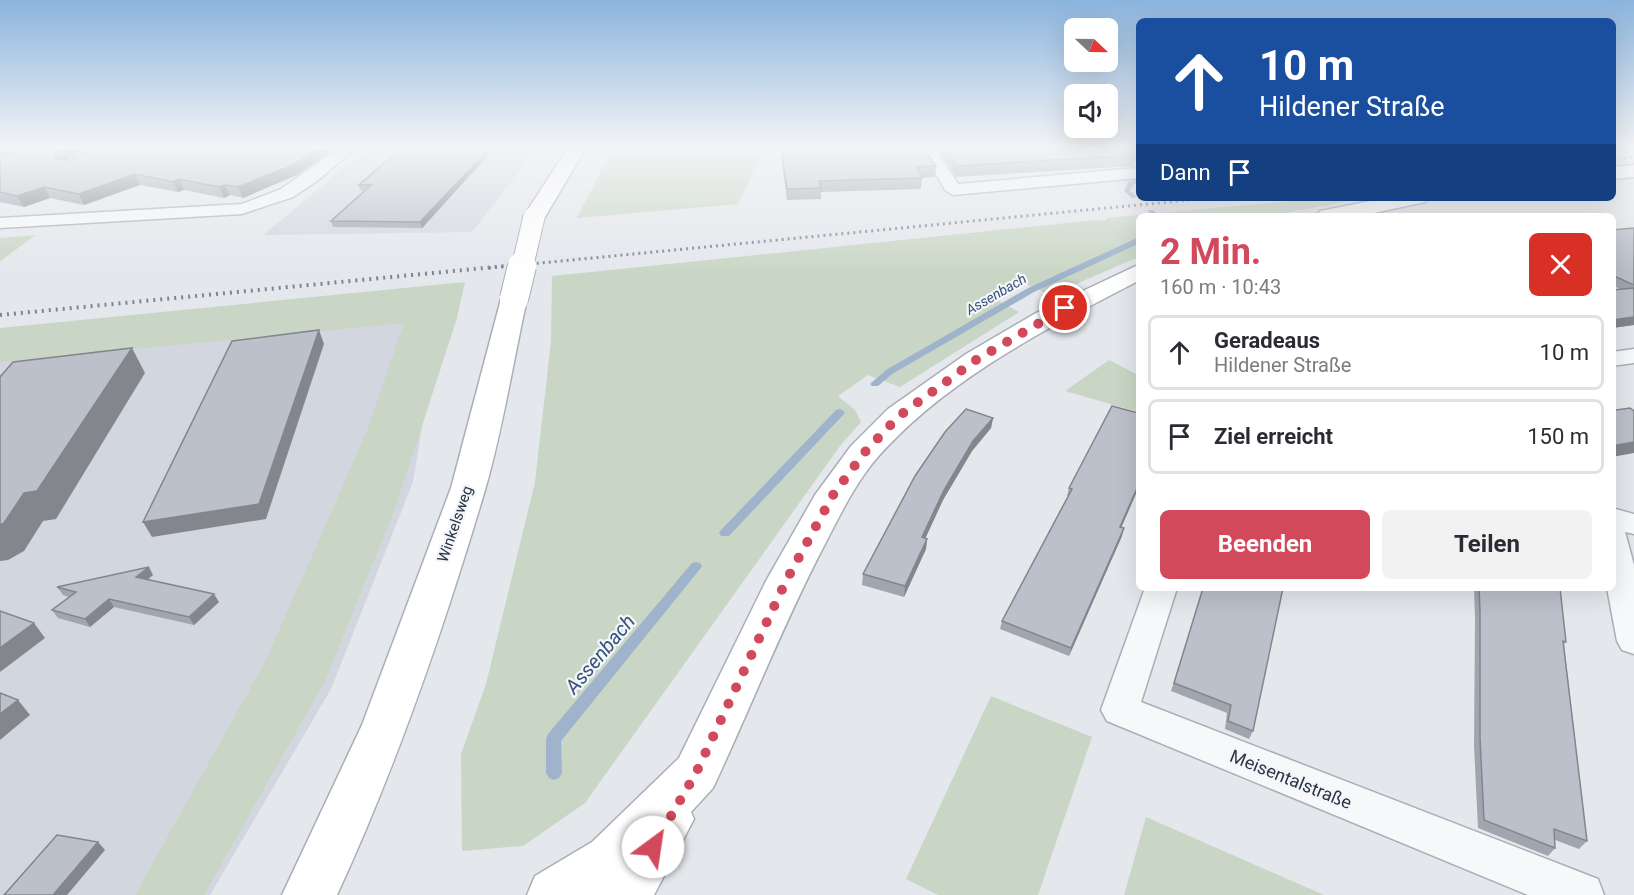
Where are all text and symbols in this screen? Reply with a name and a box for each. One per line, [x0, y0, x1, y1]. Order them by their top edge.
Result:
north arrow [1064, 18, 1118, 72]
map controls [1064, 18, 1118, 138]
text: 10 m [1259, 41, 1354, 90]
icon: ahead [1160, 42, 1238, 120]
button: sound [1064, 84, 1118, 138]
text: Hildener Straße [1259, 91, 1445, 123]
icon: arrive [1223, 156, 1256, 189]
text: Dann [1160, 160, 1211, 185]
text: 2 Min. [1160, 231, 1261, 273]
button: close [1529, 233, 1592, 296]
water label: Assenbach [962, 270, 1029, 318]
text: 160 m · 10:43 [1160, 275, 1281, 299]
pin [1039, 282, 1090, 333]
icon: arrive [1048, 291, 1081, 324]
text: Geradeaus [1214, 328, 1320, 353]
icon: ahead [1163, 336, 1196, 369]
text: 10 m [1540, 340, 1589, 365]
text: Hildener Straße [1214, 353, 1351, 377]
icon: arrive [1163, 420, 1196, 453]
text: Ziel erreicht [1214, 424, 1333, 449]
text: 150 m [1527, 424, 1589, 449]
street label: Winkelsweg [434, 483, 476, 565]
button: Beenden [1160, 510, 1370, 579]
button: Teilen [1382, 510, 1592, 579]
water label: Assenbach [559, 610, 640, 699]
street label: Meisentalstraße [1227, 745, 1355, 813]
position arrow [621, 815, 685, 879]

